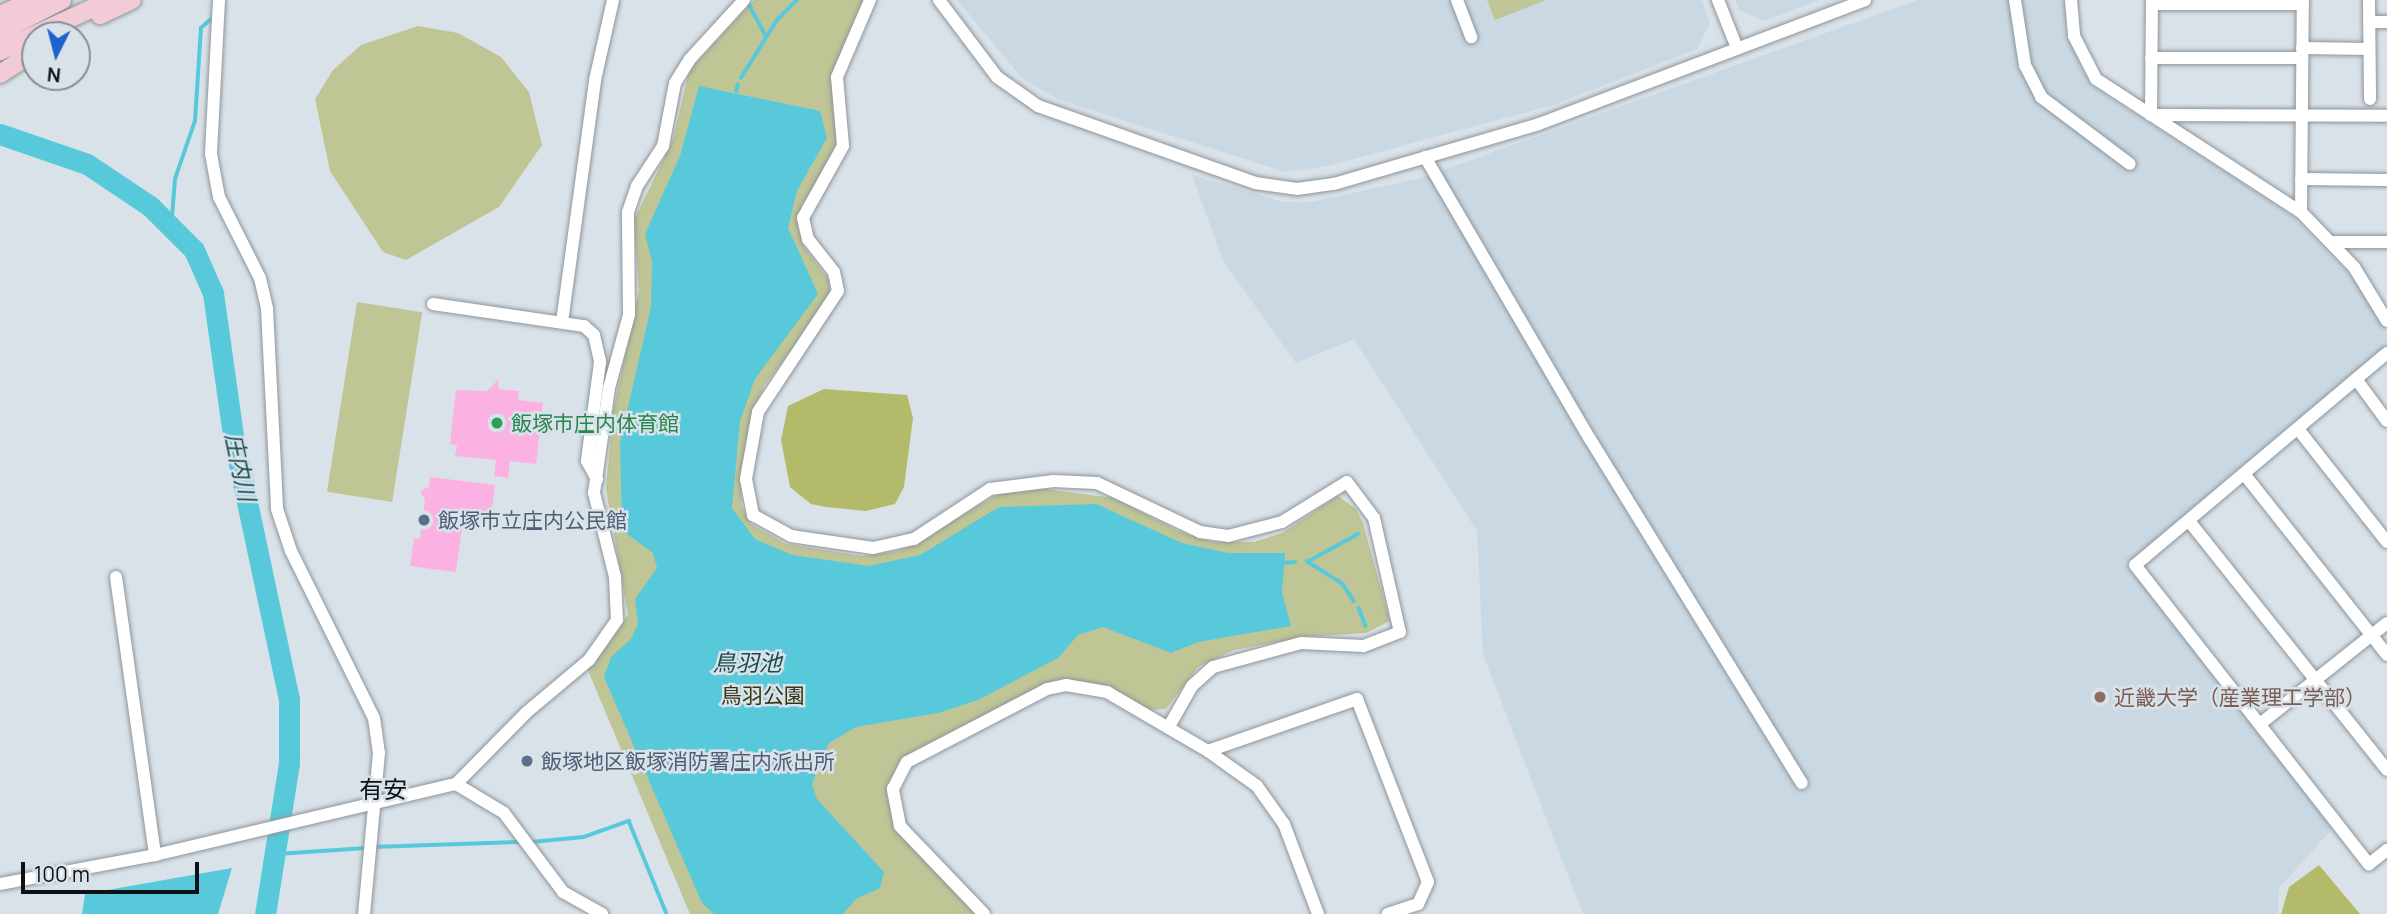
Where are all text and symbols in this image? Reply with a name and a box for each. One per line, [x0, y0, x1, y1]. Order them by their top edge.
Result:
north arrow [21, 21, 91, 91]
text: N [46, 61, 62, 89]
place label: 飯塚市庄内体育館 [511, 410, 679, 436]
marker: 飯塚市庄内体育館 [489, 415, 505, 431]
water label: 庄内川 [220, 430, 262, 504]
place label: 飯塚市立庄内公民館 [438, 507, 627, 533]
marker: 飯塚市立庄内公民館 [416, 512, 432, 528]
water label: 鳥羽池 [713, 648, 781, 676]
park label: 鳥羽公園 [721, 682, 805, 708]
place label: 近畿大学（産業理工学部） [2114, 684, 2366, 710]
marker: 近畿大学（産業理工学部） [2092, 689, 2108, 705]
place label: 飯塚地区飯塚消防署庄内派出所 [541, 748, 835, 774]
marker: 飯塚地区飯塚消防署庄内派出所 [519, 753, 535, 769]
district label: 有安 [359, 775, 407, 803]
scale bar [24, 848, 203, 892]
text: 100 m [34, 860, 90, 888]

